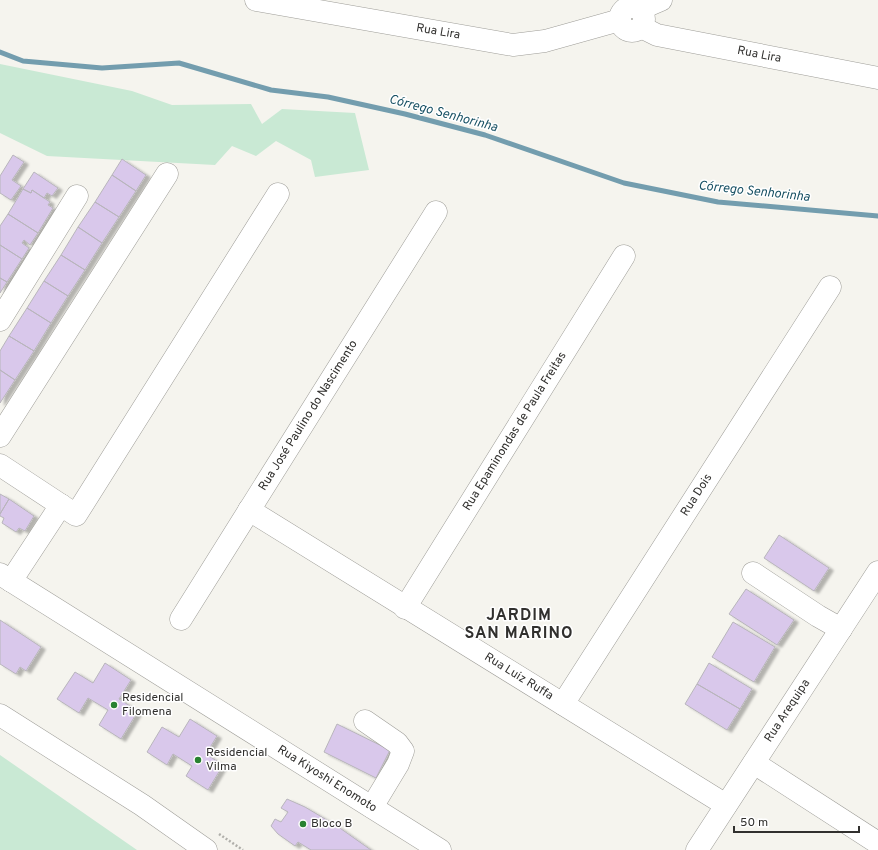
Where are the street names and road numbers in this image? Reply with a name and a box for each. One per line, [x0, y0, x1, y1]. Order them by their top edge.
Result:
street label: Rua Lira [415, 20, 461, 44]
street label: Rua Lira [736, 43, 782, 67]
street label: Rua José Paulino do Nascimento [255, 337, 362, 494]
street label: Rua Epaminondas de Paula Freitas [459, 349, 570, 514]
street label: Rua Dois [677, 471, 716, 519]
street label: Rua Luiz Ruffa [481, 649, 556, 704]
street label: Rua Arequipa [761, 676, 814, 746]
street label: Rua Kiyoshi Enomoto [274, 742, 380, 817]

